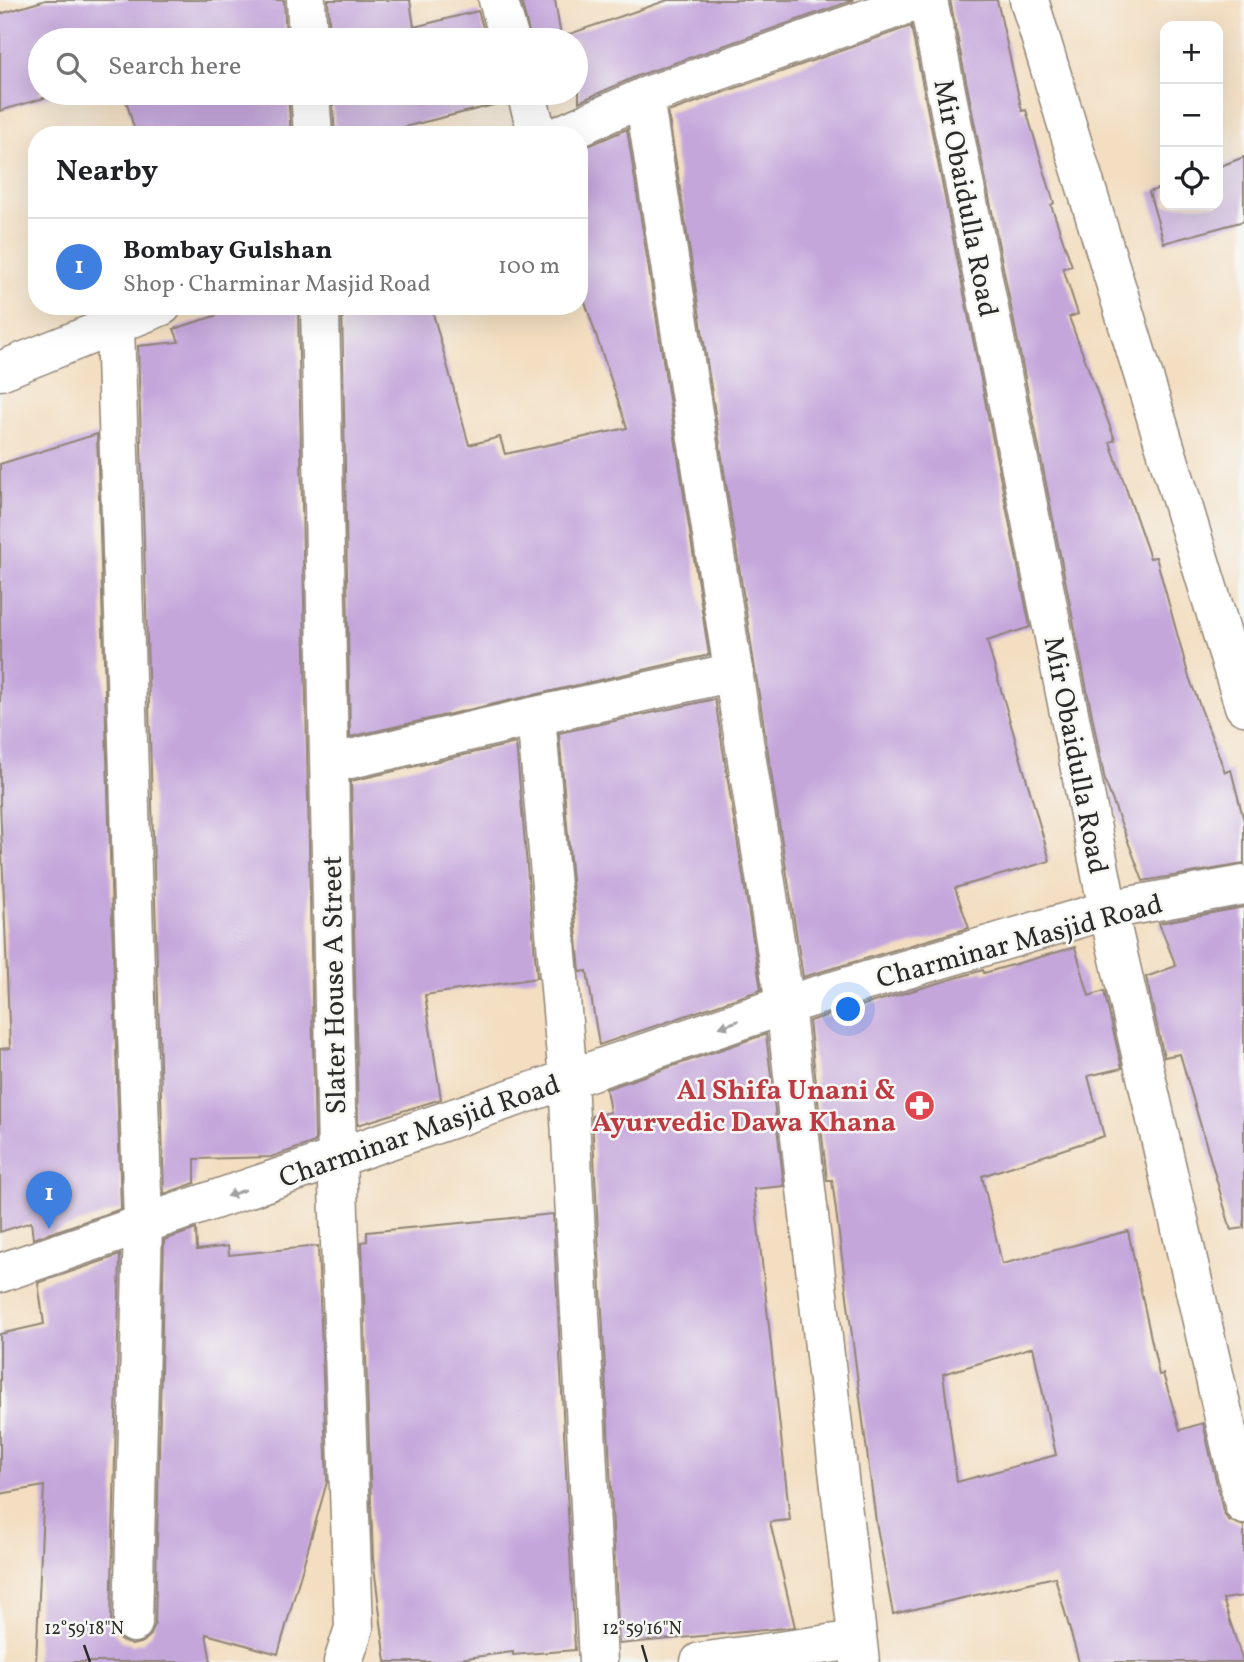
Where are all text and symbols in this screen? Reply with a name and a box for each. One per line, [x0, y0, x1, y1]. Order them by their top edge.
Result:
map controls [1160, 21, 1223, 210]
button: + [1160, 21, 1223, 84]
search box [28, 28, 588, 105]
icon: search [52, 48, 90, 86]
text: Search here [108, 49, 241, 85]
street label: Mir Obaidulla Road [922, 76, 1007, 321]
button: − [1160, 84, 1223, 147]
button: locate [1160, 147, 1223, 210]
text: Nearby [56, 151, 158, 193]
text: Bombay Gulshan [123, 233, 332, 269]
text: 1 [74, 251, 84, 283]
text: 100 m [498, 251, 560, 283]
text: Shop · Charminar Masjid Road [123, 269, 431, 301]
street label: Mir Obaidulla Road [1032, 633, 1117, 878]
street label: Slater House A Street [314, 855, 357, 1115]
street label: Charminar Masjid Road [872, 885, 1167, 999]
your location [831, 992, 865, 1026]
one-way arrow [719, 1019, 740, 1030]
street label: Charminar Masjid Road [274, 1066, 566, 1199]
place label: Al Shifa Unani & Ayurvedic Dawa Khana [592, 1072, 896, 1143]
pharmacy icon: Al Shifa Unani & Ayurvedic Dawa Khana [902, 1088, 936, 1122]
pin: 1 [26, 1171, 72, 1229]
one-way arrow [225, 1188, 246, 1199]
text: 12°59'18"N [44, 1617, 124, 1642]
text: 12°59'16"N [602, 1617, 682, 1642]

